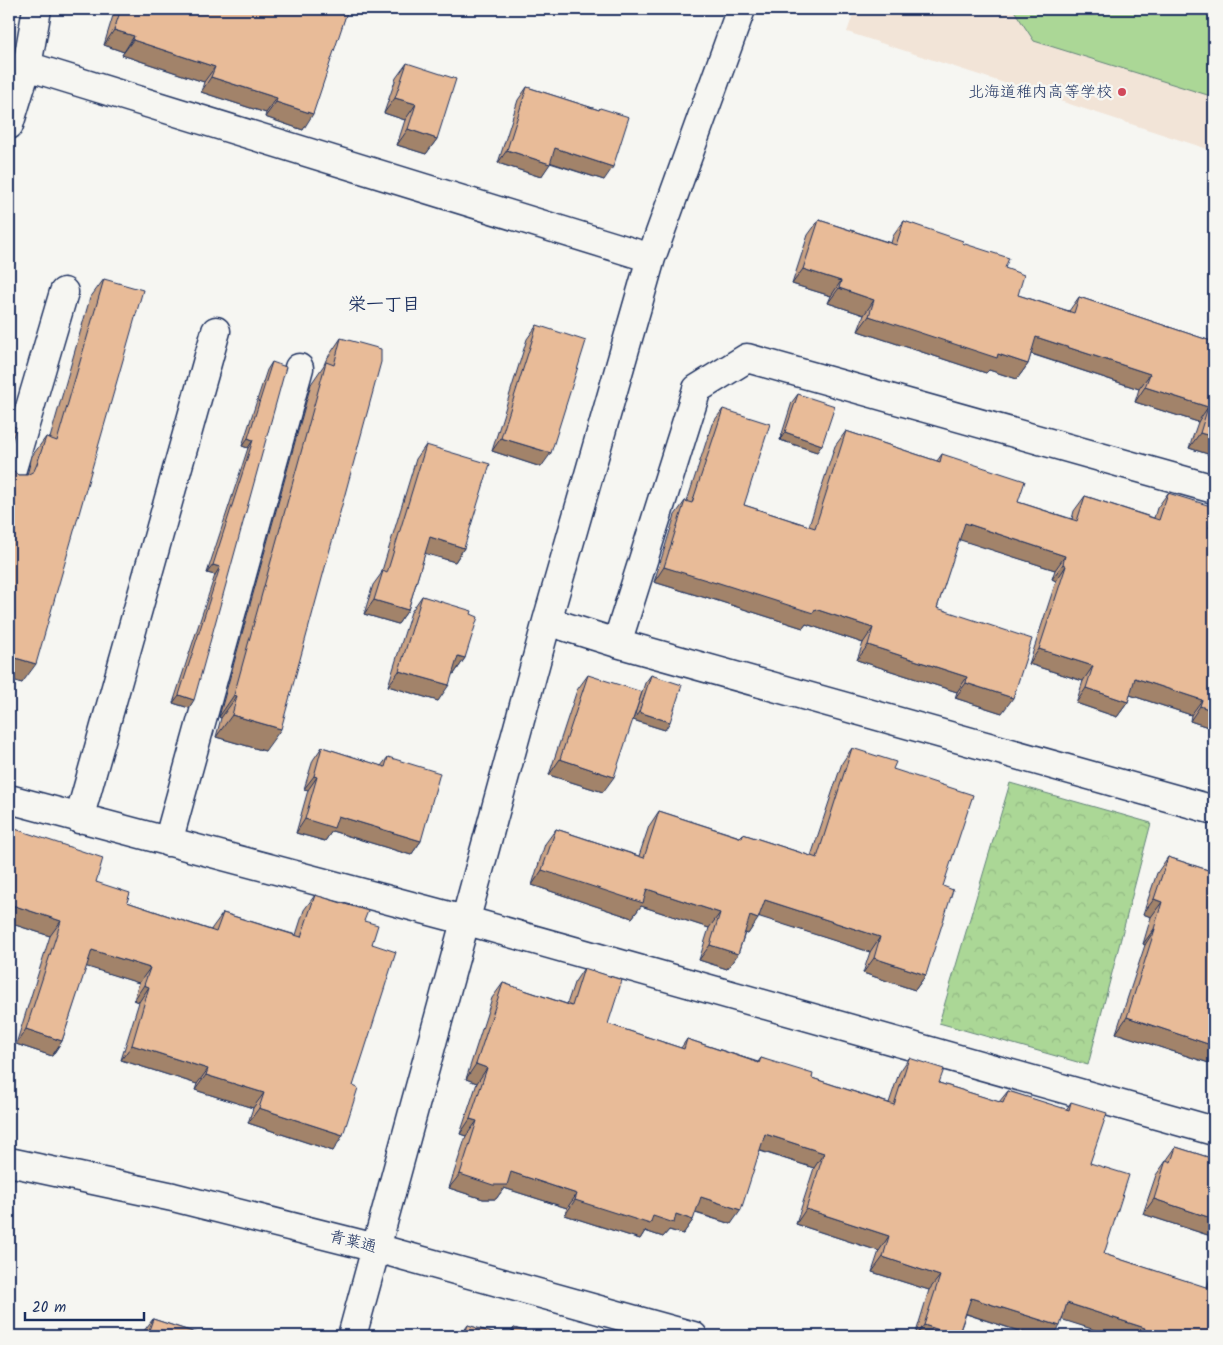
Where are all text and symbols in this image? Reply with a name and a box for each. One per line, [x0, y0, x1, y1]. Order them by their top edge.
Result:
place label: 北海道稚内高等学校 [968, 80, 1112, 105]
marker: 北海道稚内高等学校 [1116, 86, 1128, 98]
district label: 栄一丁目 [348, 291, 420, 320]
street label: 青葉通 [327, 1224, 379, 1260]
scale bar [25, 1290, 144, 1322]
text: 20 m [32, 1296, 66, 1320]

